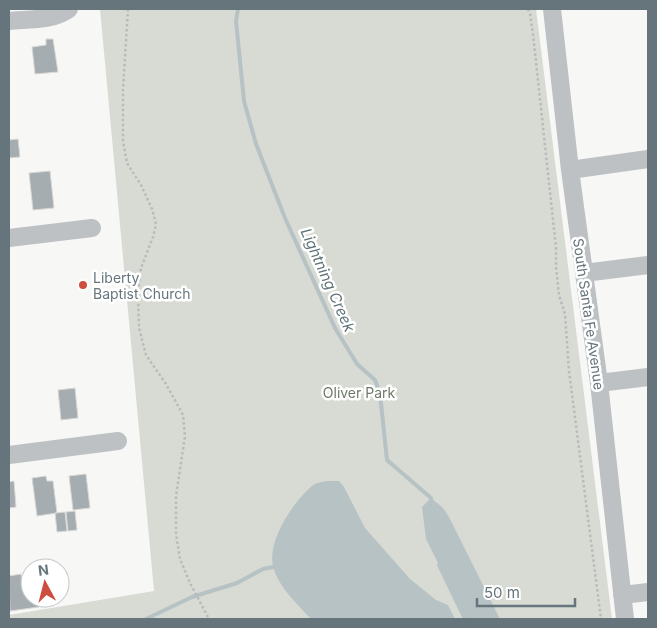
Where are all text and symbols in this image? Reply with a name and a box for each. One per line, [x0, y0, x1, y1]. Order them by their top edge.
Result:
water label: Lightning Creek [297, 225, 360, 336]
street label: South Santa Fe Avenue [570, 237, 608, 391]
place label: Liberty Baptist Church [93, 269, 191, 302]
marker: Liberty Baptist Church [77, 279, 89, 291]
park label: Oliver Park [323, 384, 396, 401]
north arrow [20, 558, 70, 608]
text: N [37, 561, 50, 579]
scale bar [477, 576, 574, 608]
text: 50 m [484, 583, 520, 602]

